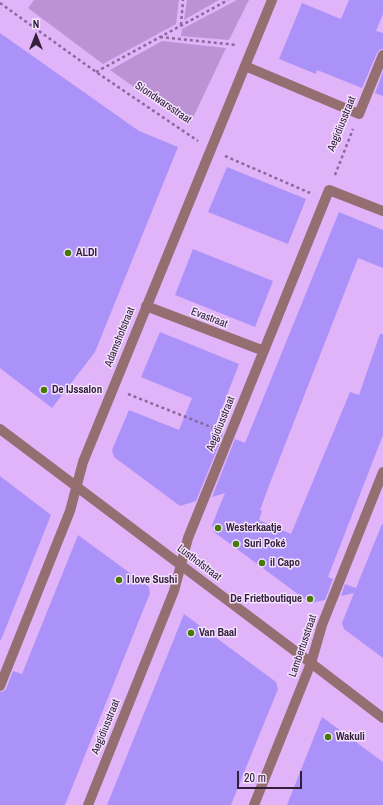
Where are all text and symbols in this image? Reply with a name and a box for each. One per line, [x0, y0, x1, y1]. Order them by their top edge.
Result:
north arrow [16, 16, 56, 56]
text: N [33, 17, 39, 31]
street label: Siondwarsstraat [132, 79, 194, 127]
street label: Aegidiusstraat [325, 95, 359, 153]
place label: ALDI [76, 246, 97, 260]
marker: ALDI [63, 248, 73, 258]
street label: Adamshofstraat [102, 305, 138, 369]
street label: Evastraat [189, 305, 229, 331]
place label: De IJssalon [52, 383, 102, 397]
marker: De IJssalon [39, 385, 49, 395]
street label: Aegidiusstraat [204, 395, 238, 453]
place label: Westerkaatje [226, 521, 281, 535]
marker: Westerkaatje [213, 523, 223, 533]
place label: Suri Poké [244, 537, 286, 551]
marker: Suri Poké [231, 539, 241, 549]
street label: Lusthofstraat [174, 542, 224, 584]
place label: il Capo [270, 556, 300, 570]
marker: il Capo [257, 558, 267, 568]
place label: I love Sushi [127, 573, 177, 587]
marker: I love Sushi [114, 575, 124, 585]
place label: De Frietboutique [230, 592, 302, 606]
marker: De Frietboutique [305, 594, 315, 604]
street label: Lambertusstraat [286, 613, 320, 679]
place label: Van Baal [199, 626, 237, 640]
marker: Van Baal [186, 628, 196, 638]
street label: Aegidiusstraat [89, 698, 123, 756]
place label: Wakuli [336, 730, 365, 744]
marker: Wakuli [323, 732, 333, 742]
scale bar [239, 763, 304, 789]
text: 20 m [244, 770, 266, 786]

